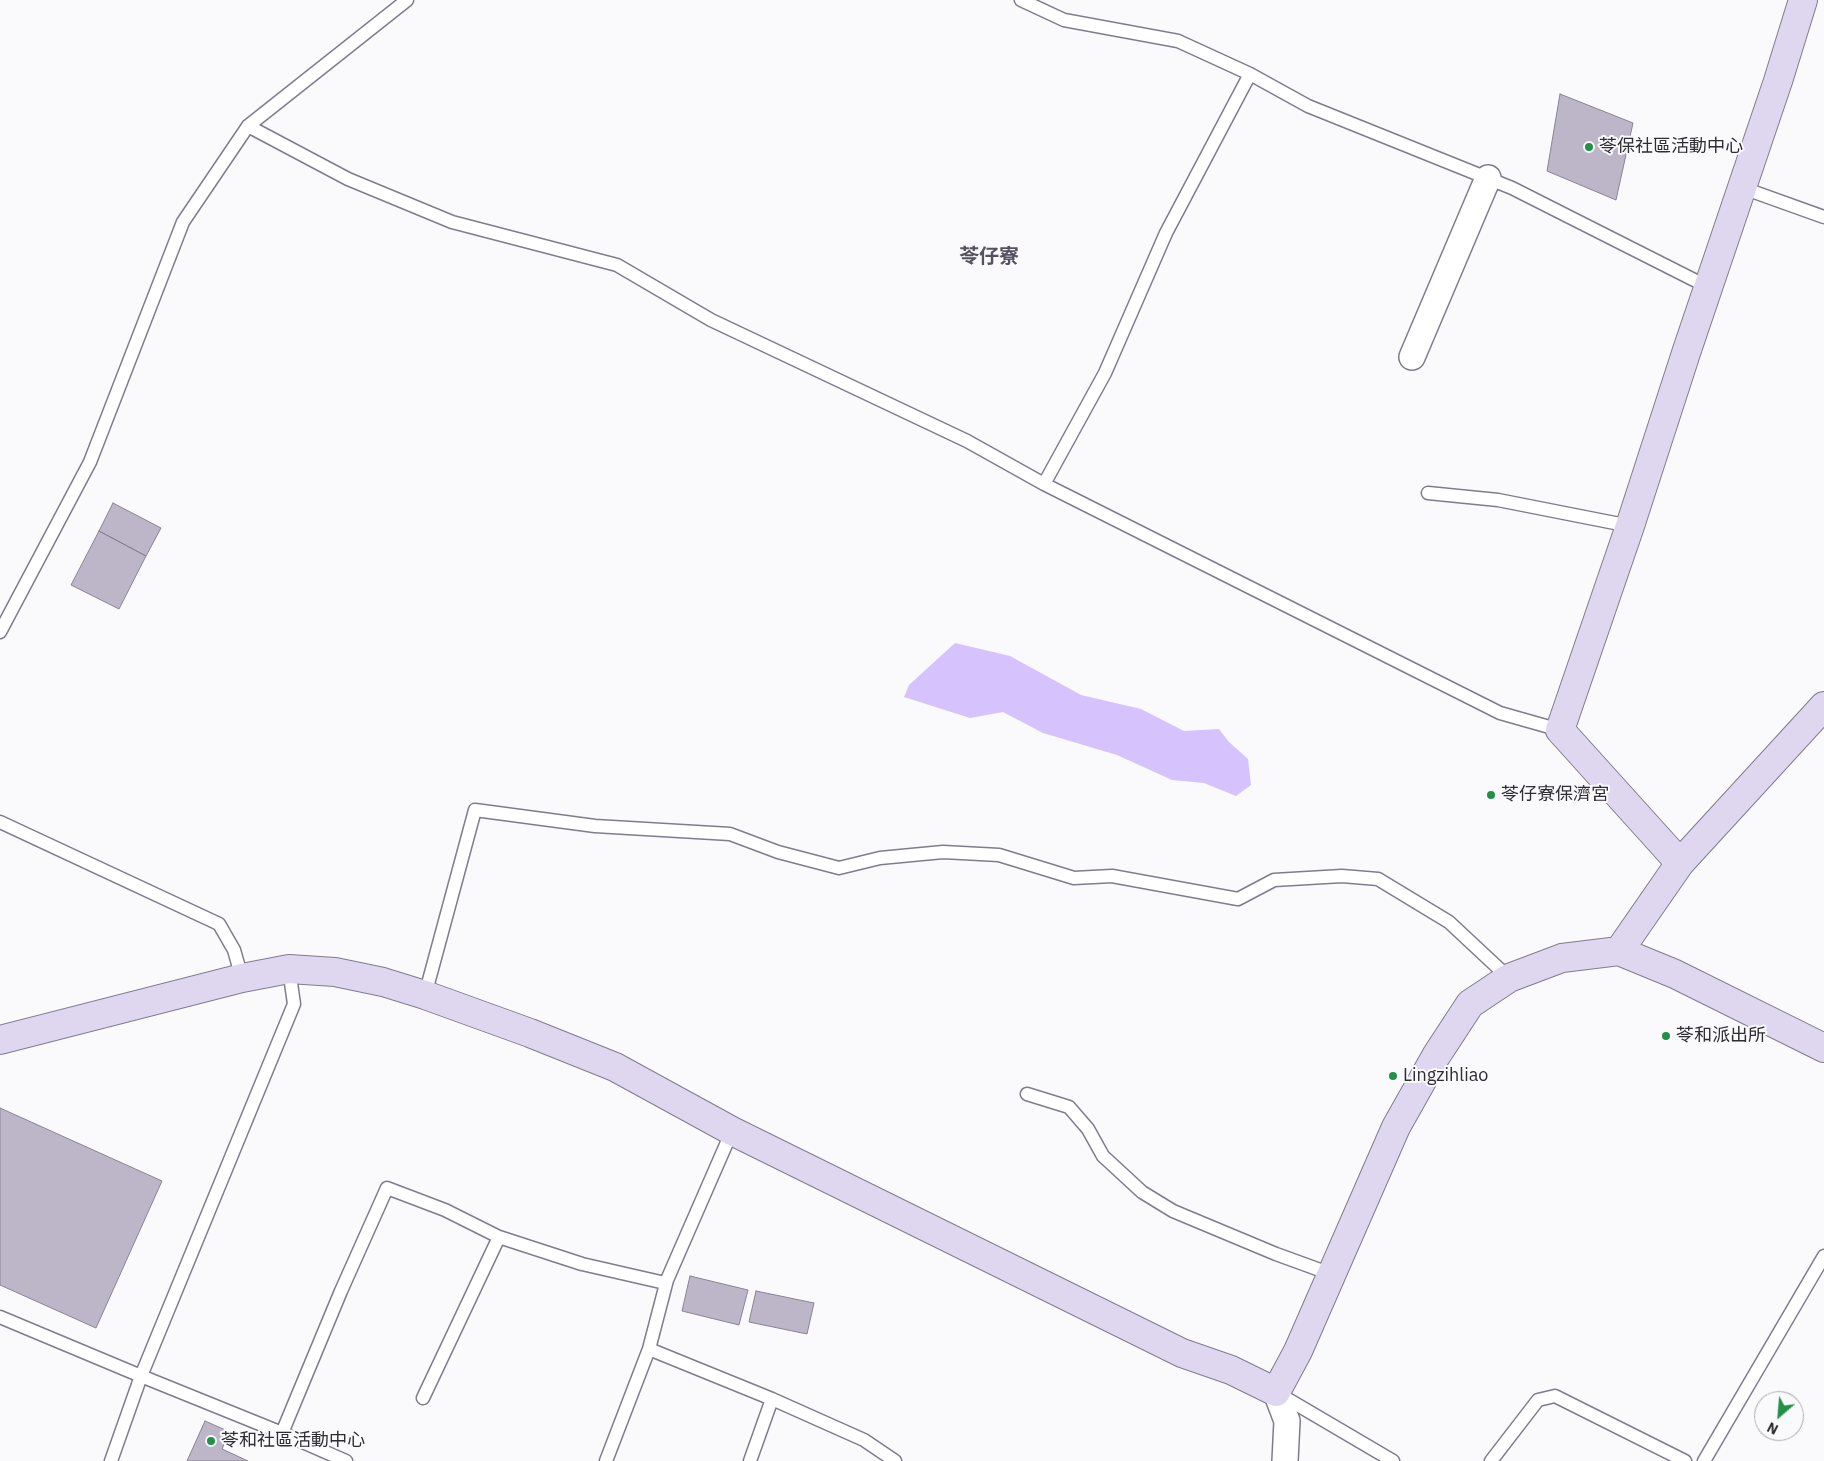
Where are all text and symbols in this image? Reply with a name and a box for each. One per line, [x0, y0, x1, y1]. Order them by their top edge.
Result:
place label: 苓保社區活動中心 [1599, 136, 1743, 158]
marker: 苓保社區活動中心 [1583, 141, 1595, 153]
district label: 苓仔寮 [959, 245, 1019, 269]
place label: 苓仔寮保濟宮 [1501, 784, 1609, 806]
marker: 苓仔寮保濟宮 [1485, 789, 1497, 801]
place label: 苓和派出所 [1676, 1025, 1766, 1047]
marker: 苓和派出所 [1660, 1030, 1672, 1042]
place label: Lingzihliao [1403, 1065, 1488, 1087]
marker: Lingzihliao [1387, 1070, 1399, 1082]
north arrow [1754, 1391, 1804, 1441]
text: N [1764, 1418, 1781, 1439]
place label: 苓和社區活動中心 [221, 1430, 365, 1452]
marker: 苓和社區活動中心 [205, 1435, 217, 1447]

